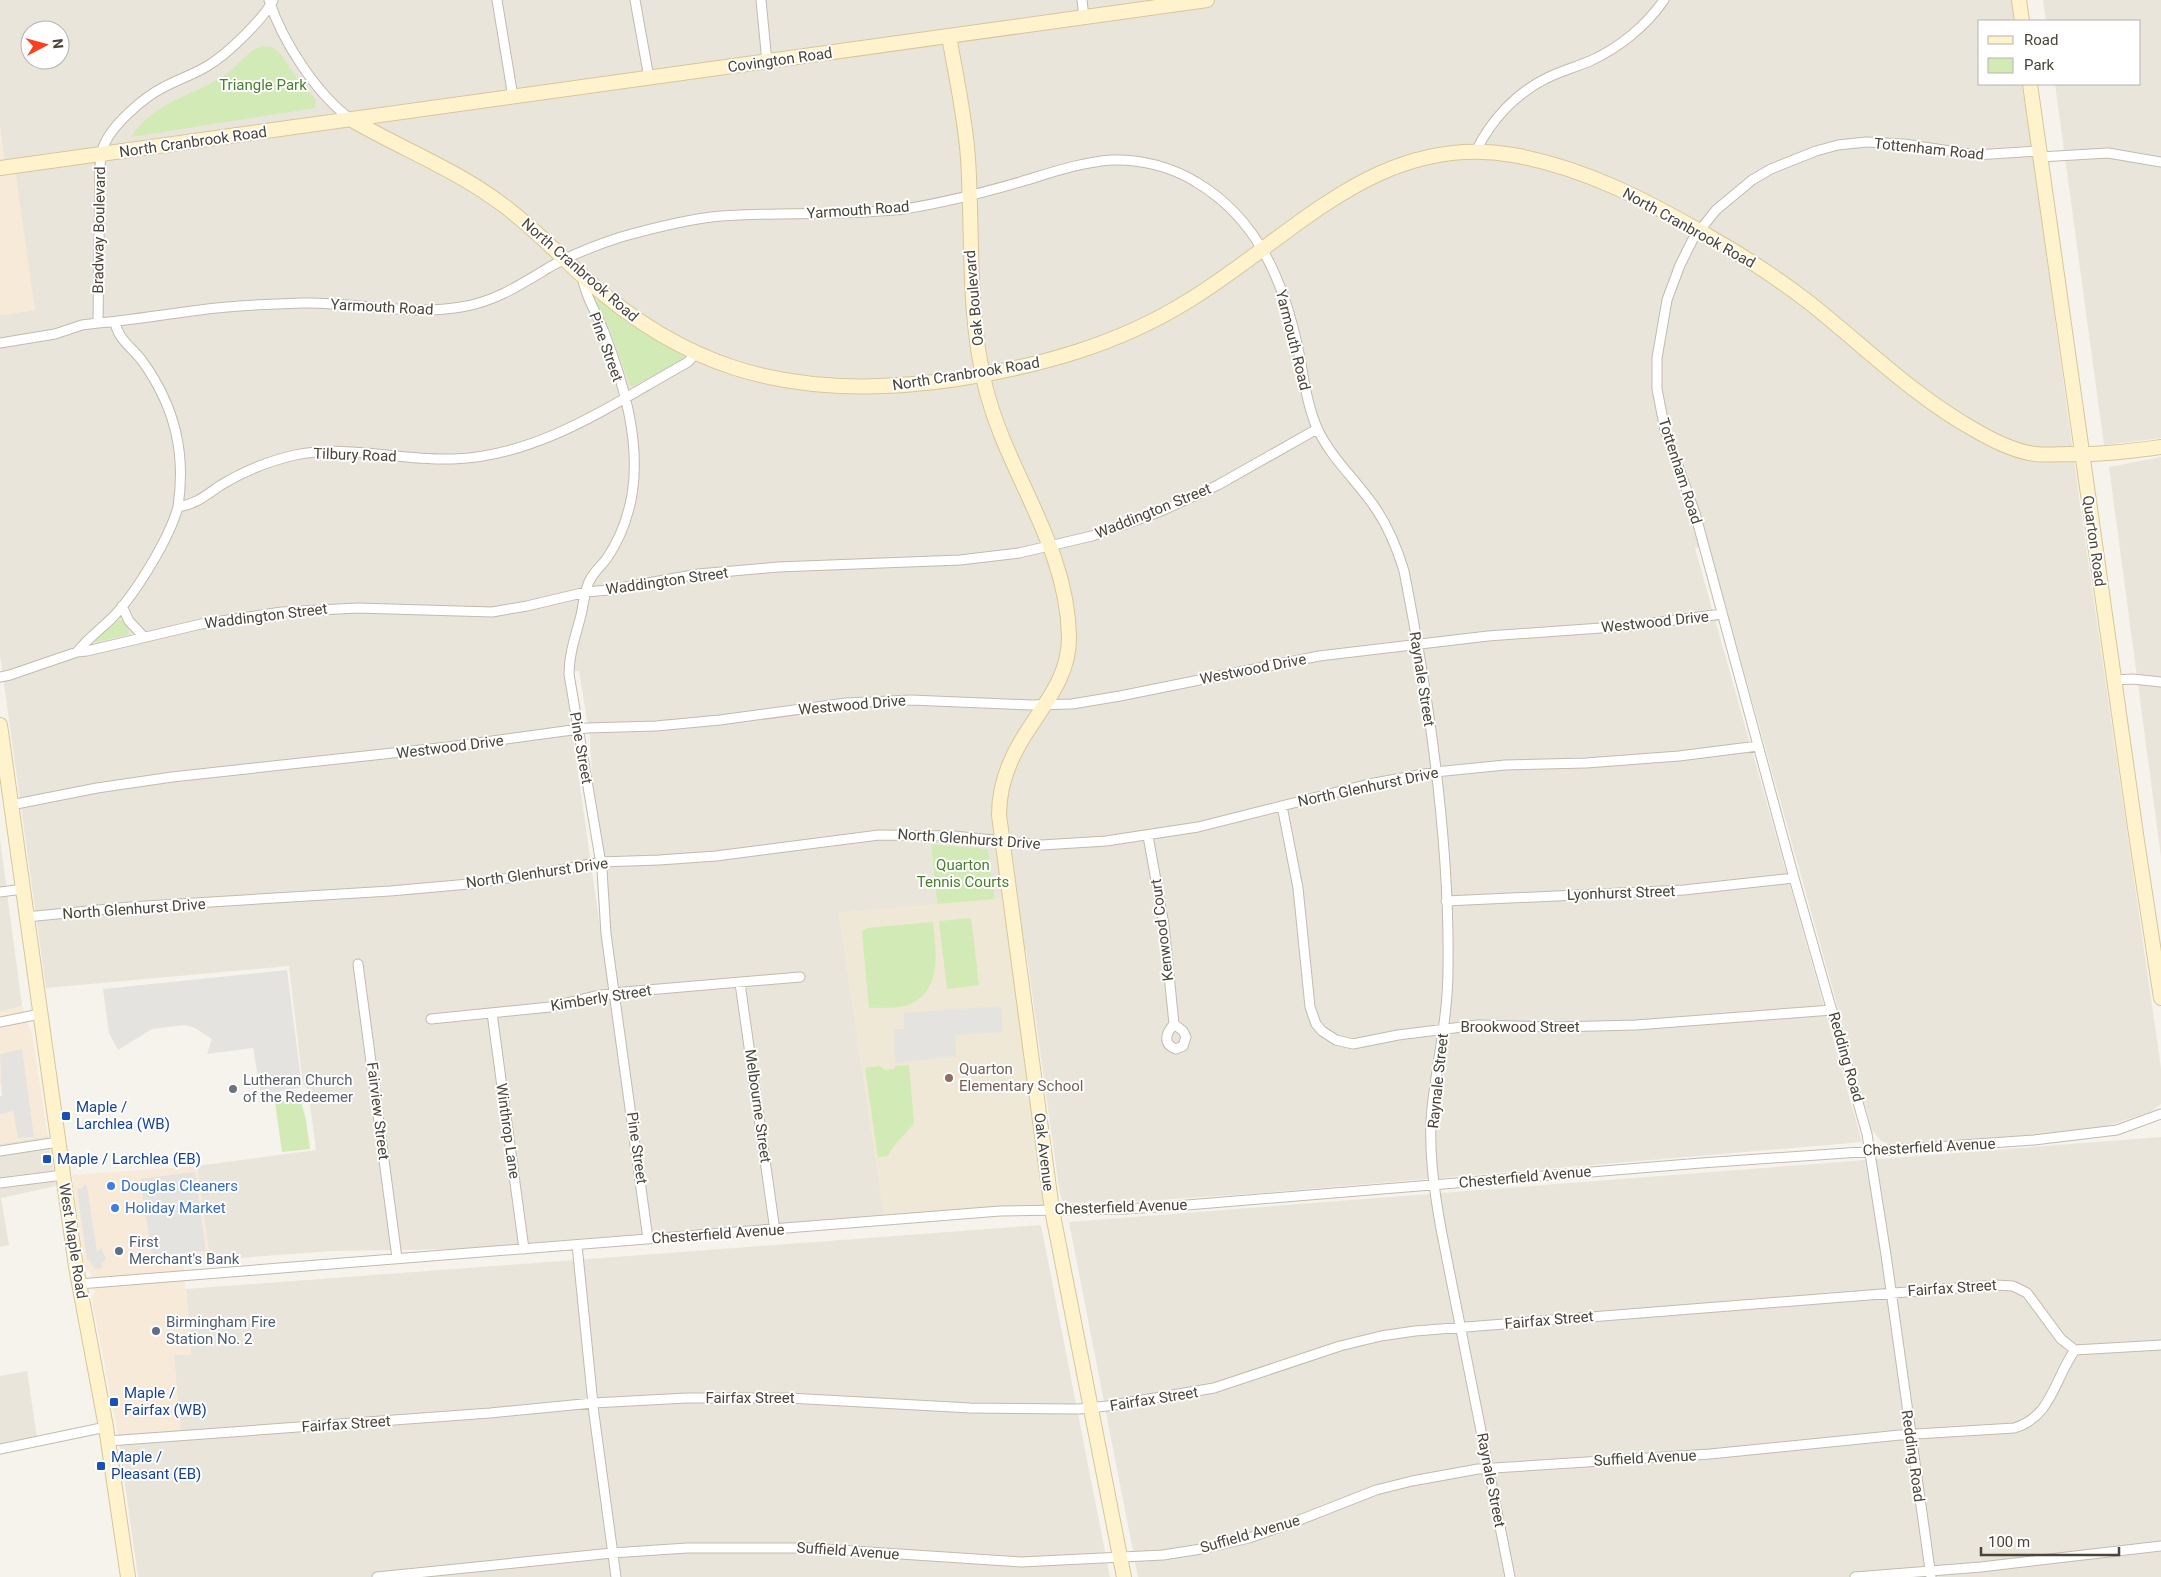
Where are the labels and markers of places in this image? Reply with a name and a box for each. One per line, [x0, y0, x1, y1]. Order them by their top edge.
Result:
place label: Quarton Elementary School [959, 1060, 1083, 1095]
place label: Lutheran Church of the Redeemer [243, 1071, 353, 1106]
marker: Quarton Elementary School [943, 1072, 955, 1084]
marker: Lutheran Church of the Redeemer [227, 1083, 239, 1095]
place label: Maple / Larchlea (WB) [76, 1098, 170, 1133]
marker: Maple / Larchlea (WB) [60, 1110, 72, 1122]
place label: Maple / Larchlea (EB) [57, 1150, 201, 1168]
marker: Maple / Larchlea (EB) [41, 1153, 53, 1165]
place label: Douglas Cleaners [121, 1177, 238, 1195]
marker: Douglas Cleaners [105, 1180, 117, 1192]
place label: Holiday Market [125, 1199, 226, 1217]
marker: Holiday Market [109, 1202, 121, 1214]
place label: First Merchant's Bank [129, 1233, 240, 1268]
marker: First Merchant's Bank [113, 1245, 125, 1257]
place label: Birmingham Fire Station No. 2 [166, 1313, 276, 1348]
marker: Birmingham Fire Station No. 2 [150, 1325, 162, 1337]
place label: Maple / Fairfax (WB) [124, 1384, 207, 1419]
marker: Maple / Fairfax (WB) [108, 1396, 120, 1408]
place label: Maple / Pleasant (EB) [111, 1448, 201, 1483]
marker: Maple / Pleasant (EB) [95, 1460, 107, 1472]

